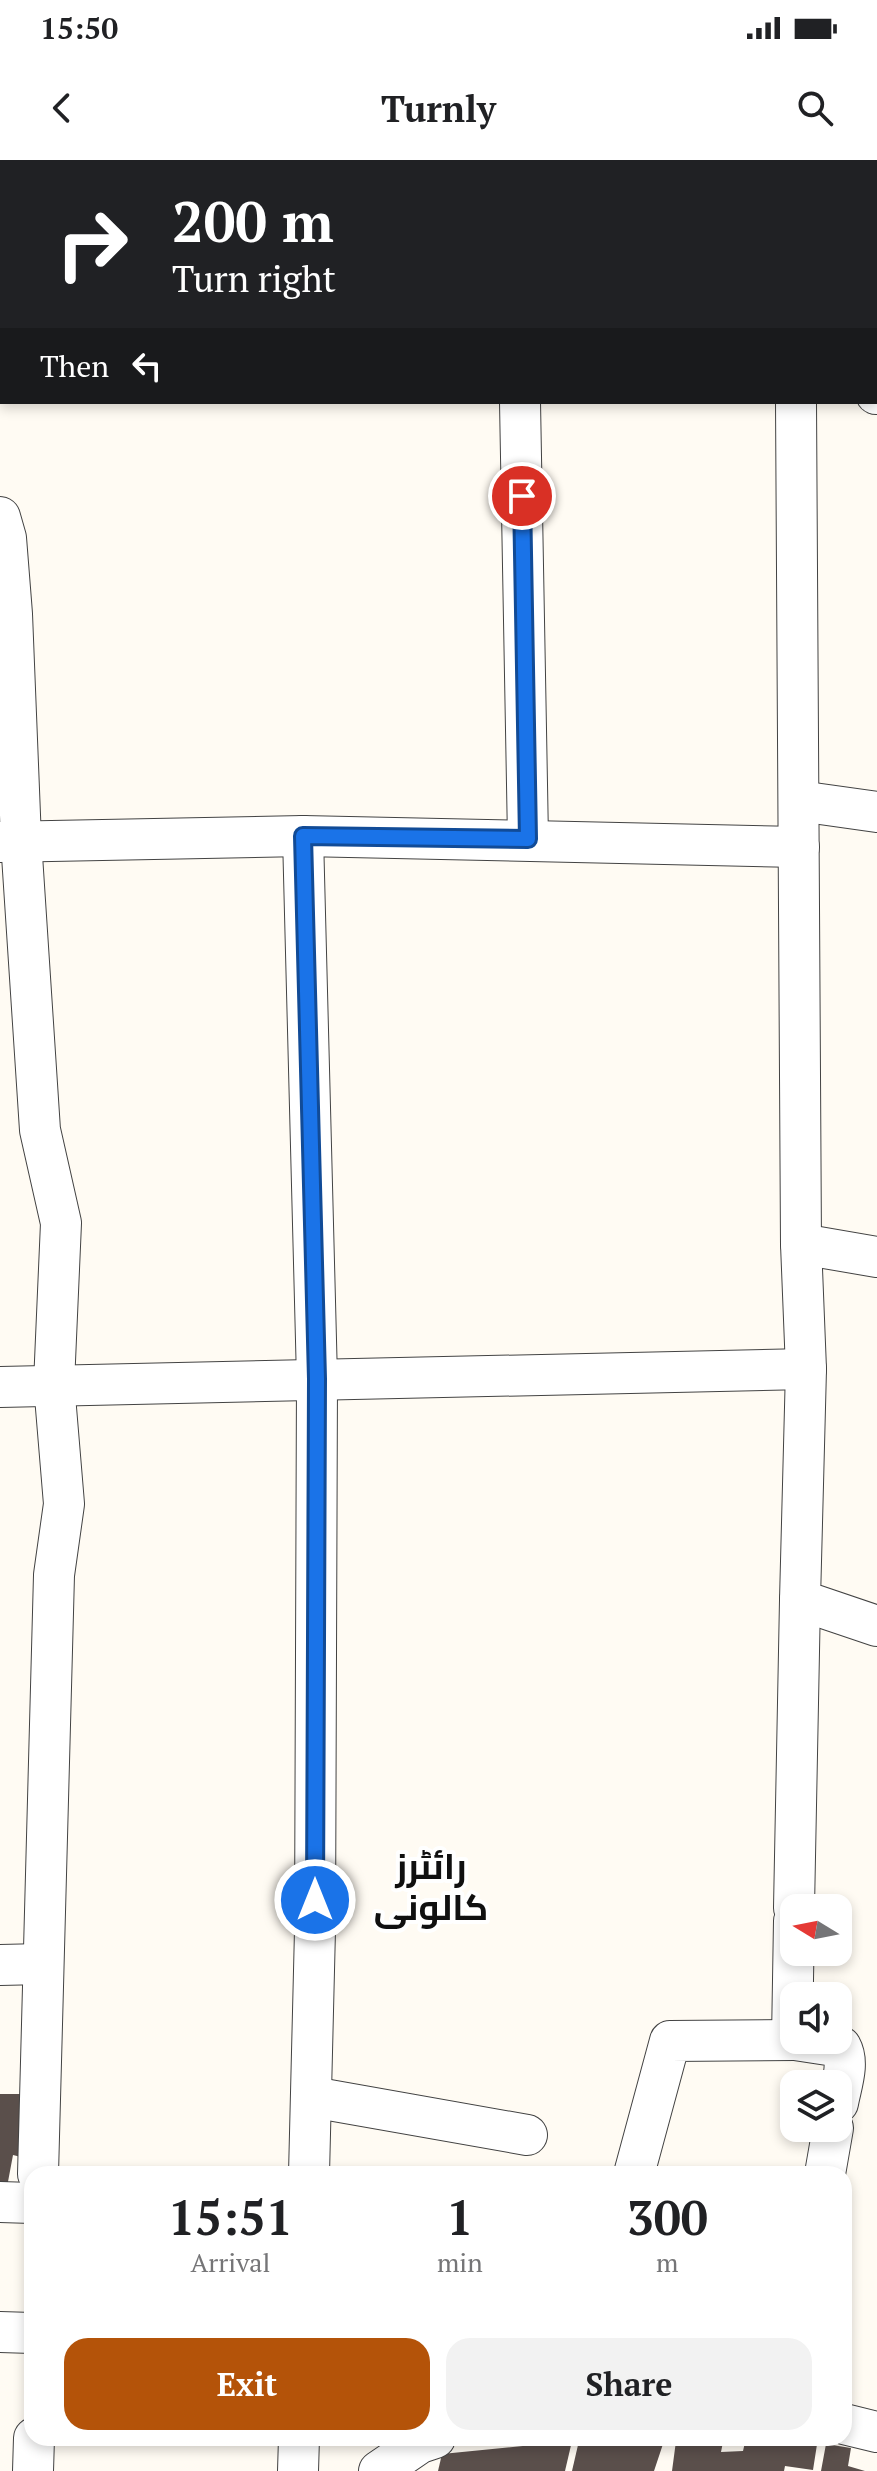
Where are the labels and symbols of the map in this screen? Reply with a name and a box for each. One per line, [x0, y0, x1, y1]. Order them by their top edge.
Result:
pin [488, 462, 556, 530]
district label: رائٹرز کالونی [374, 1842, 488, 1930]
position arrow [273, 1858, 357, 1942]
north arrow [780, 1894, 852, 1966]

